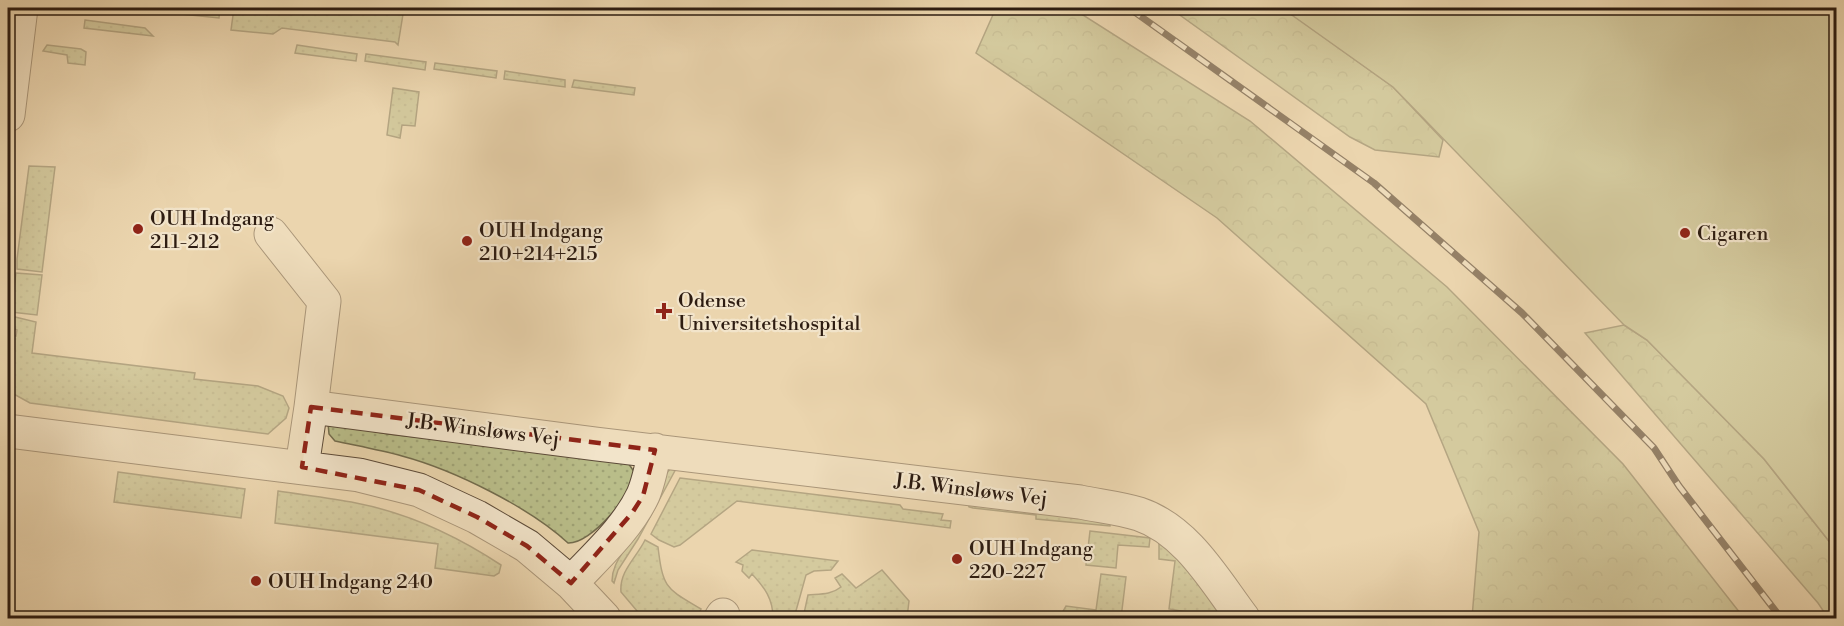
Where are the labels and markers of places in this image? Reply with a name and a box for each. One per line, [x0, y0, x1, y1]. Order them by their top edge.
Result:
place label: OUH Indgang 211-212 [150, 207, 275, 255]
place label: OUH Indgang 210+214+215 [479, 219, 604, 267]
marker: OUH Indgang 211-212 [131, 222, 145, 236]
place label: Cigaren [1697, 222, 1768, 247]
marker: Cigaren [1678, 226, 1692, 240]
marker: OUH Indgang 210+214+215 [460, 234, 474, 248]
place label: Odense Universitetshospital [678, 289, 860, 337]
marker: Odense Universitetshospital [655, 302, 673, 320]
place label: OUH Indgang 220-227 [969, 537, 1094, 585]
marker: OUH Indgang 220-227 [950, 552, 964, 566]
place label: OUH Indgang 240 [268, 570, 433, 595]
marker: OUH Indgang 240 [249, 574, 263, 588]

